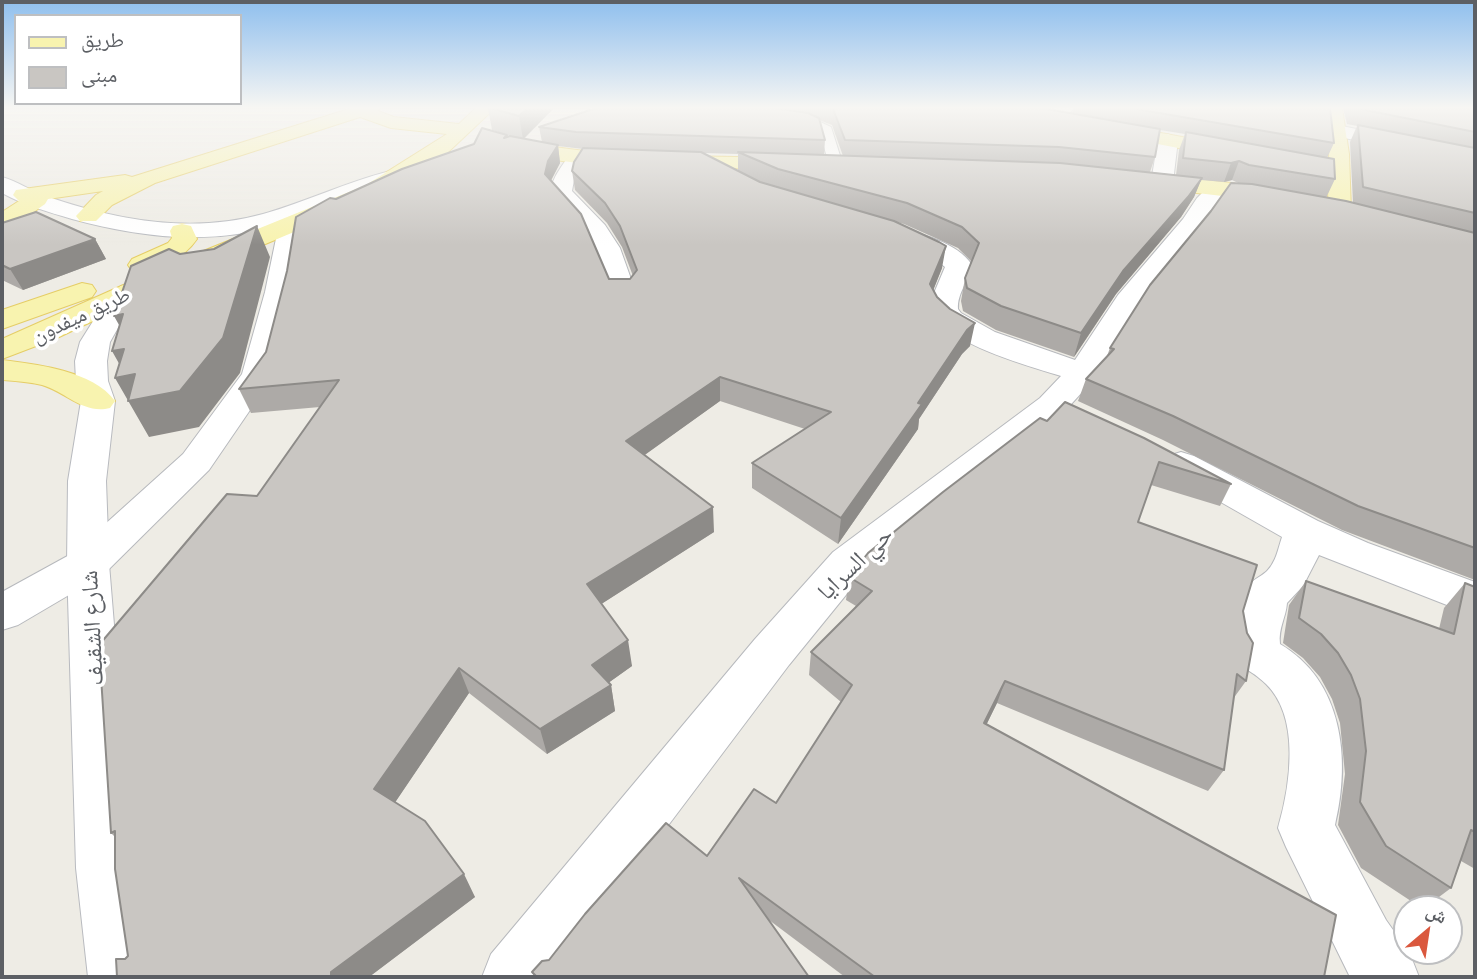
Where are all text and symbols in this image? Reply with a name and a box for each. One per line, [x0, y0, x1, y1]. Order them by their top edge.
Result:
legend [14, 14, 242, 105]
text: طريق [81, 27, 124, 51]
text: مبنى [81, 62, 117, 86]
street label: طريق ميفدون [28, 281, 134, 349]
street label: حي السرايا [811, 520, 899, 606]
street label: شارع الشقيف [75, 570, 109, 686]
north arrow [1393, 895, 1463, 965]
text: ش [1423, 899, 1451, 928]

